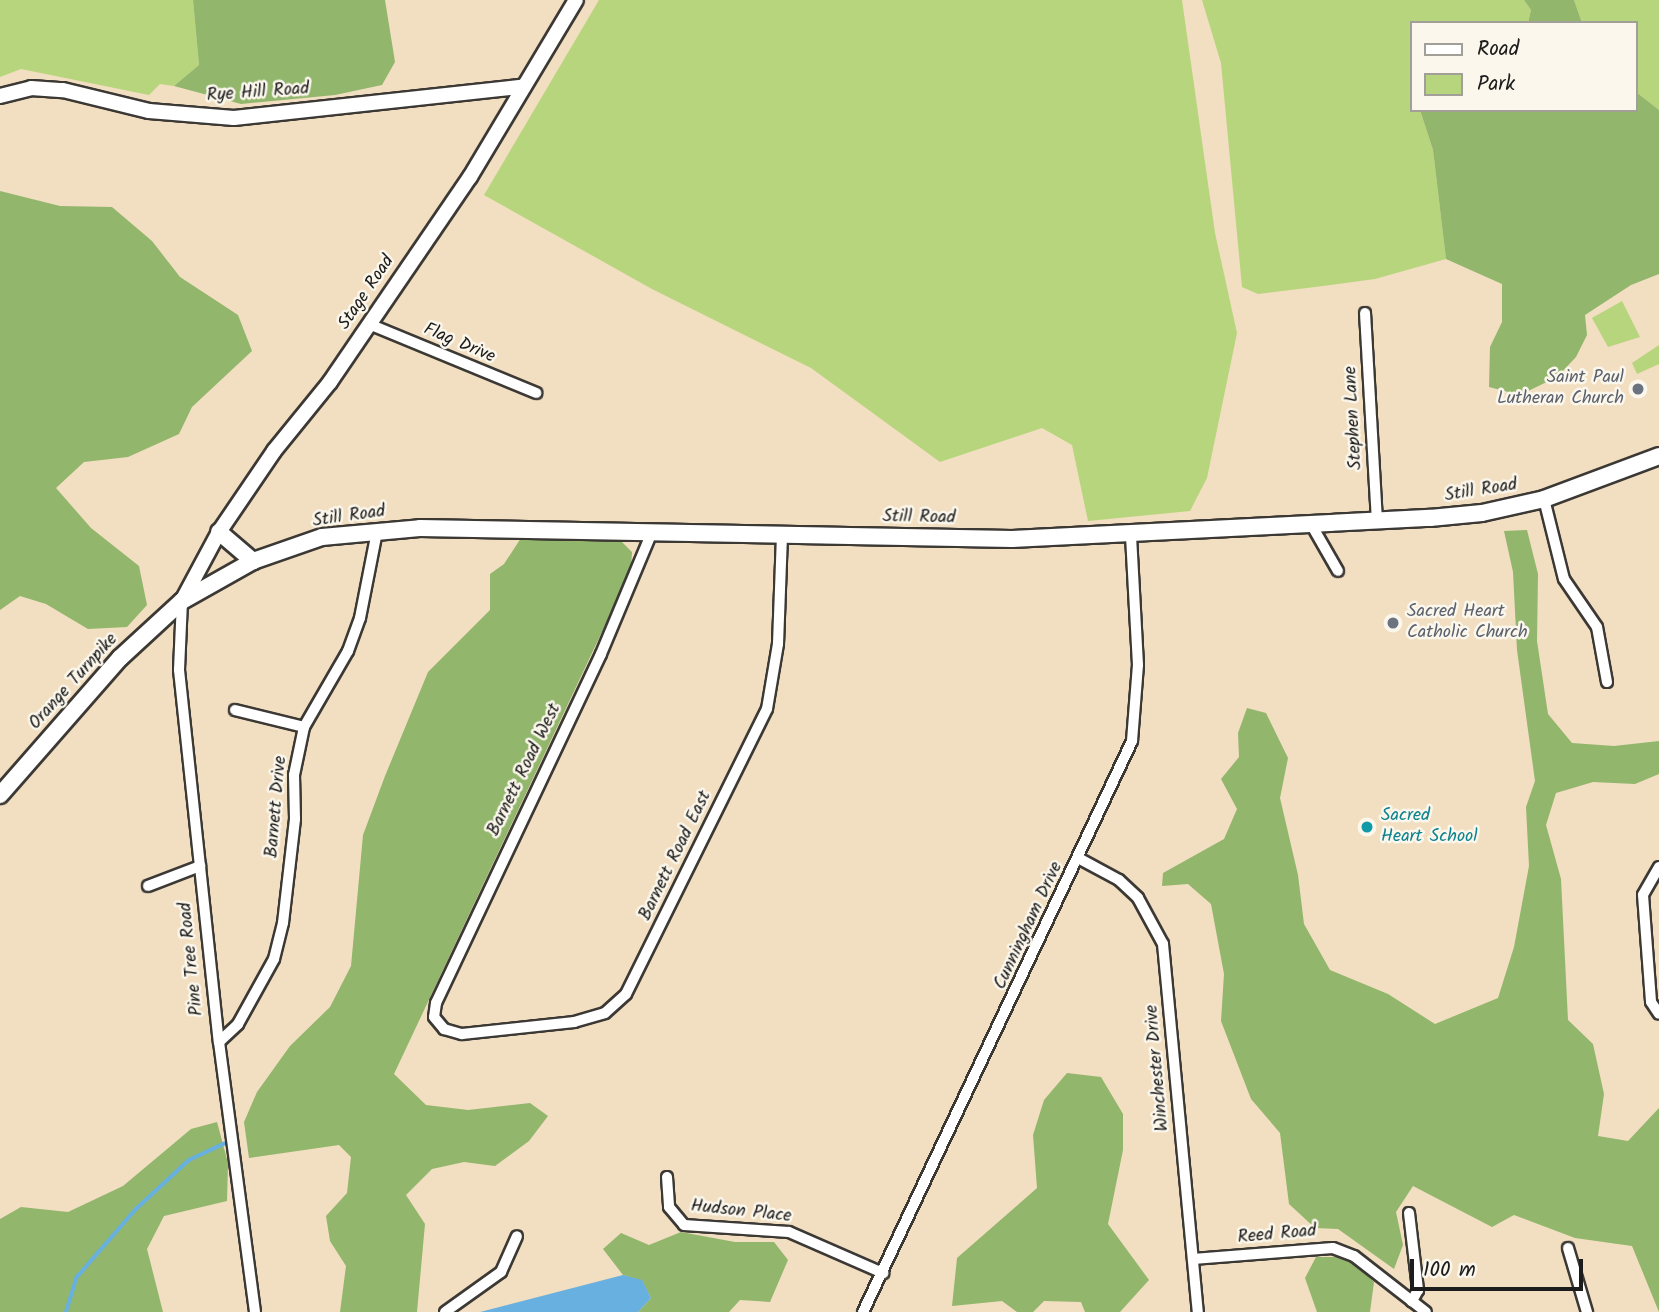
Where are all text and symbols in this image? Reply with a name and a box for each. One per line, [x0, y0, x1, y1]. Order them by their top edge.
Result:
legend [1410, 21, 1638, 112]
text: Road [1477, 33, 1519, 66]
text: Park [1477, 68, 1515, 101]
street label: Rye Hill Road [206, 79, 310, 107]
street label: Stage Road [334, 252, 400, 334]
street label: Flag Drive [420, 319, 498, 369]
street label: Stephen Lane [1340, 366, 1368, 470]
place label: Saint Paul Lutheran Church [1497, 368, 1624, 410]
marker: Saint Paul Lutheran Church [1630, 381, 1646, 397]
street label: Still Road [1443, 475, 1519, 507]
street label: Still Road [311, 501, 387, 533]
street label: Still Road [882, 507, 956, 529]
place label: Sacred Heart Catholic Church [1407, 602, 1528, 644]
marker: Sacred Heart Catholic Church [1385, 615, 1401, 631]
street label: Orange Turnpike [25, 629, 123, 735]
street label: Barnett Road West [484, 700, 566, 840]
street label: Barnett Drive [262, 755, 292, 859]
street label: Barnett Road East [635, 788, 717, 924]
place label: Sacred Heart School [1381, 806, 1478, 848]
marker: Sacred Heart School [1359, 819, 1375, 835]
street label: Cunningham Drive [990, 859, 1068, 993]
street label: Pine Tree Road [175, 901, 209, 1017]
street label: Winchester Drive [1142, 1004, 1174, 1132]
street label: Hudson Place [690, 1196, 792, 1228]
street label: Reed Road [1237, 1221, 1317, 1249]
scale bar [1414, 1246, 1587, 1290]
text: 100 m [1423, 1254, 1476, 1287]

